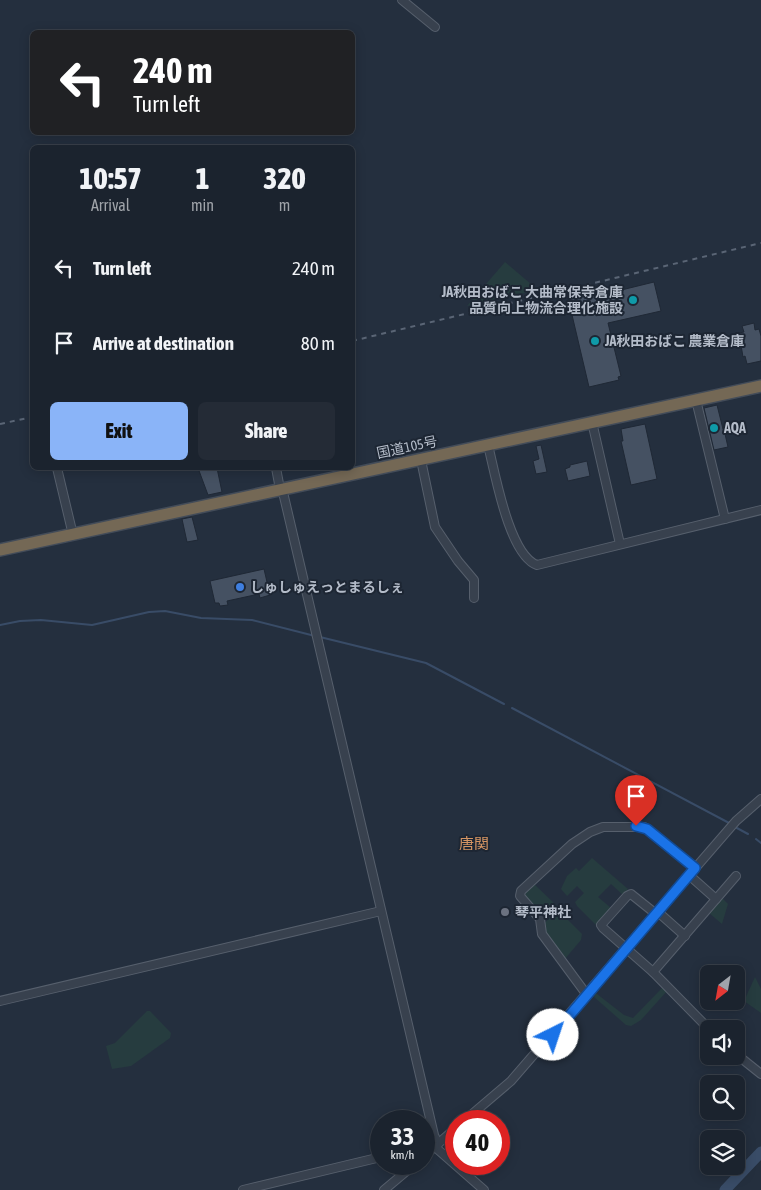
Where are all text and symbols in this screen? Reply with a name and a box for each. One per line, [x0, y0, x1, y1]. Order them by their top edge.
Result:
icon: left [50, 50, 115, 115]
text: 240 m [133, 50, 212, 90]
text: Turn left [133, 91, 200, 117]
text: 10:57 [79, 161, 142, 195]
text: 1 [195, 161, 210, 195]
text: 320 [263, 161, 306, 195]
text: Arrival [91, 196, 130, 214]
text: min [191, 196, 214, 214]
text: m [279, 196, 290, 214]
icon: left [50, 254, 78, 282]
text: Turn left [93, 257, 151, 279]
text: 240 m [292, 257, 335, 279]
place label: JA秋田おばこ 大曲常保寺倉庫 品質向上物流合理化施設 [441, 284, 623, 316]
marker: JA秋田おばこ 大曲常保寺倉庫 品質向上物流合理化施設 [627, 294, 639, 306]
icon: arrive [50, 329, 78, 357]
text: Arrive at destination [93, 332, 234, 354]
text: 80 m [301, 332, 335, 354]
place label: JA秋田おばこ 農業倉庫 [604, 333, 744, 349]
marker: JA秋田おばこ 農業倉庫 [589, 335, 601, 347]
button: Exit [50, 402, 188, 460]
button: Share [198, 402, 335, 460]
place label: AQA [723, 420, 746, 436]
marker: AQA [708, 422, 720, 434]
street label: 国道105号 [375, 433, 439, 461]
place label: しゅしゅえっとまるしぇ [250, 579, 404, 595]
marker: しゅしゅえっとまるしぇ [234, 581, 246, 593]
pin [615, 775, 657, 826]
icon: arrive [622, 782, 650, 810]
district label: 唐関 [459, 835, 489, 852]
place label: 琴平神社 [515, 904, 571, 920]
marker: 琴平神社 [499, 906, 511, 918]
north arrow [700, 965, 745, 1010]
map controls [700, 965, 745, 1175]
position arrow [526, 1008, 578, 1060]
button: sound [700, 1020, 745, 1065]
button: search [700, 1075, 745, 1120]
speed limit sign: 40 [445, 1110, 510, 1175]
text: 33 [391, 1122, 414, 1150]
button: layers [700, 1130, 745, 1175]
text: km/h [391, 1148, 414, 1162]

